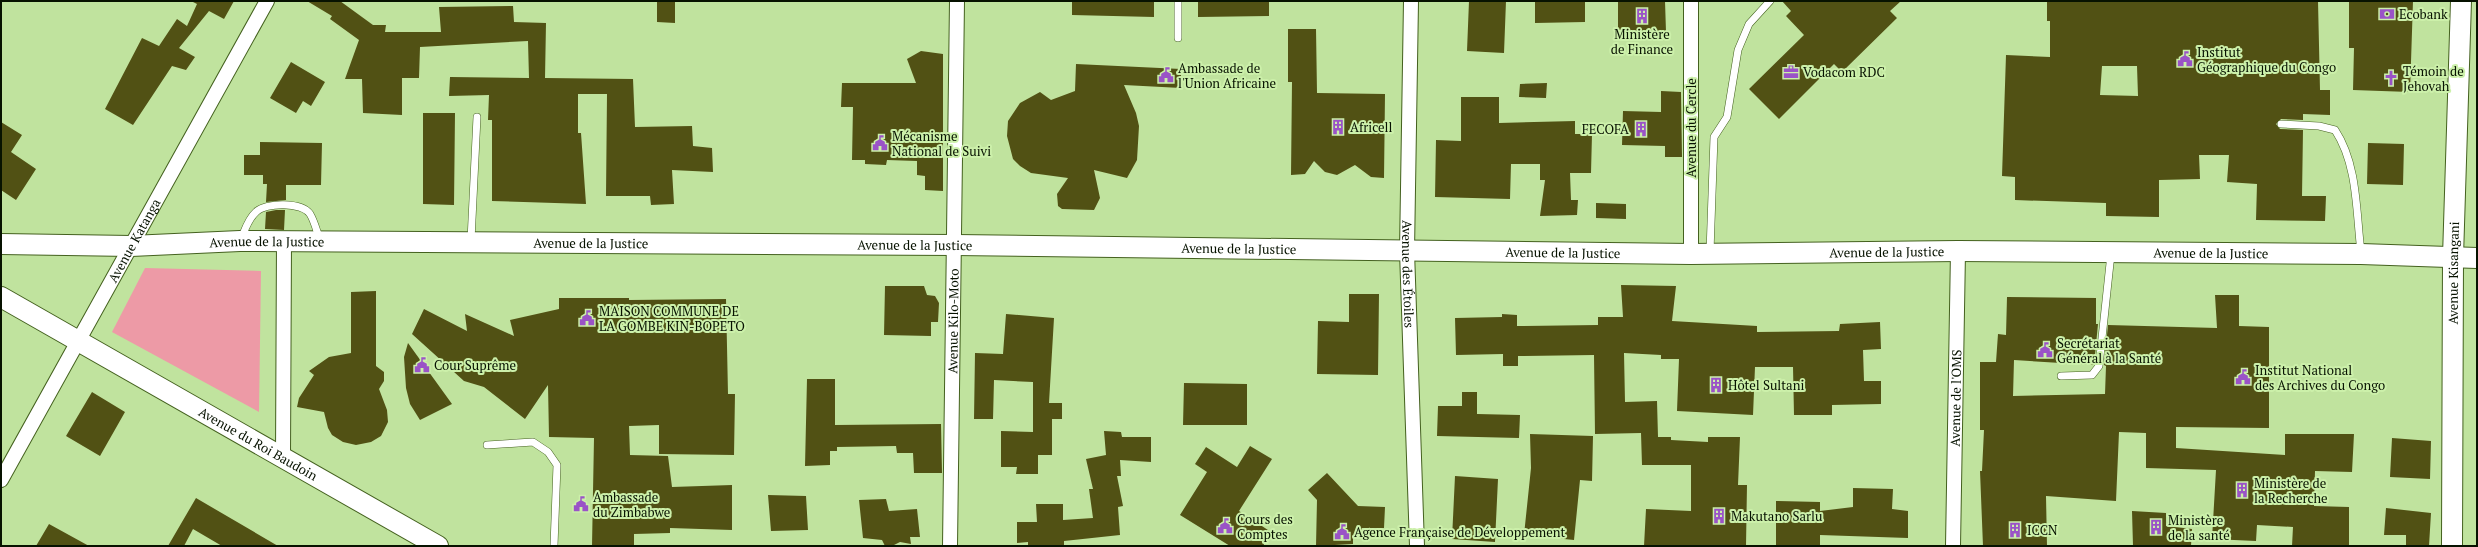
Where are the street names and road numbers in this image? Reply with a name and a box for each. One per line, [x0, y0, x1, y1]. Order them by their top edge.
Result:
street label: Avenue du Cercle [1682, 78, 1700, 178]
street label: Avenue Katanga [104, 195, 165, 286]
street label: Avenue des Étoiles [1398, 220, 1419, 328]
street label: Avenue Kisangani [2444, 221, 2463, 325]
street label: Avenue de la Justice [209, 232, 324, 251]
street label: Avenue de la Justice [533, 234, 648, 252]
street label: Avenue de la Justice [857, 235, 972, 254]
street label: Avenue de la Justice [1181, 239, 1296, 258]
street label: Avenue de la Justice [1829, 242, 1944, 261]
street label: Avenue de la Justice [1505, 243, 1620, 262]
street label: Avenue de la Justice [2153, 243, 2268, 262]
street label: Avenue Kilo-Moto [943, 268, 963, 374]
street label: Avenue de l'OMS [1946, 349, 1965, 447]
street label: Avenue du Roi Baudoin [195, 403, 321, 485]

